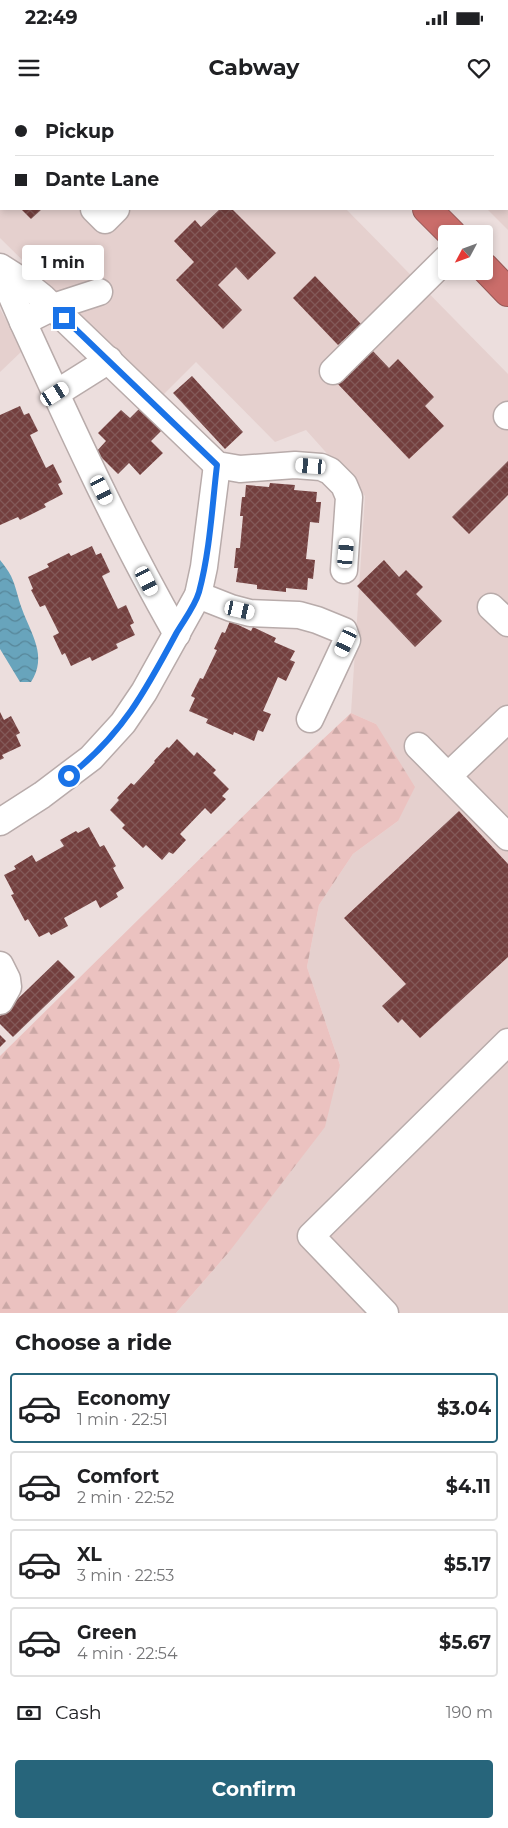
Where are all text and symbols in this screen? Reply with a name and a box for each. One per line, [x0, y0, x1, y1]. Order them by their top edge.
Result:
text: 22:49 [25, 6, 78, 29]
icon: menu [15, 54, 43, 82]
text: Cabway [209, 54, 299, 81]
icon: heart [465, 54, 493, 82]
text: Pickup [45, 120, 114, 143]
text: Dante Lane [45, 168, 159, 191]
north arrow [438, 225, 492, 280]
map controls [438, 225, 493, 280]
callout: 1 min [23, 246, 105, 280]
text: 1 min [41, 253, 85, 272]
route end [53, 307, 75, 329]
car [38, 380, 71, 408]
car [295, 457, 326, 475]
car [88, 473, 115, 507]
car [337, 537, 354, 569]
car [133, 564, 160, 598]
car [223, 599, 256, 621]
car [332, 625, 359, 659]
route start [58, 765, 80, 787]
text: Choose a ride [15, 1329, 172, 1356]
icon: car [17, 1386, 62, 1431]
text: Economy [77, 1387, 170, 1410]
text: $3.04 [437, 1397, 491, 1420]
text: 1 min · 22:51 [77, 1410, 168, 1429]
icon: car [17, 1464, 62, 1509]
text: Comfort [77, 1465, 159, 1488]
text: $4.11 [446, 1475, 491, 1498]
text: 2 min · 22:52 [77, 1488, 174, 1507]
icon: car [17, 1542, 62, 1587]
text: XL [77, 1543, 102, 1566]
text: $5.17 [444, 1553, 491, 1576]
text: 3 min · 22:53 [77, 1566, 174, 1585]
icon: car [17, 1620, 62, 1665]
text: Green [77, 1621, 137, 1644]
text: $5.67 [439, 1631, 491, 1654]
text: 4 min · 22:54 [77, 1644, 177, 1663]
icon: cash [15, 1699, 43, 1727]
text: Cash [55, 1701, 102, 1724]
text: 190 m [446, 1703, 493, 1722]
button: Confirm [15, 1760, 493, 1818]

